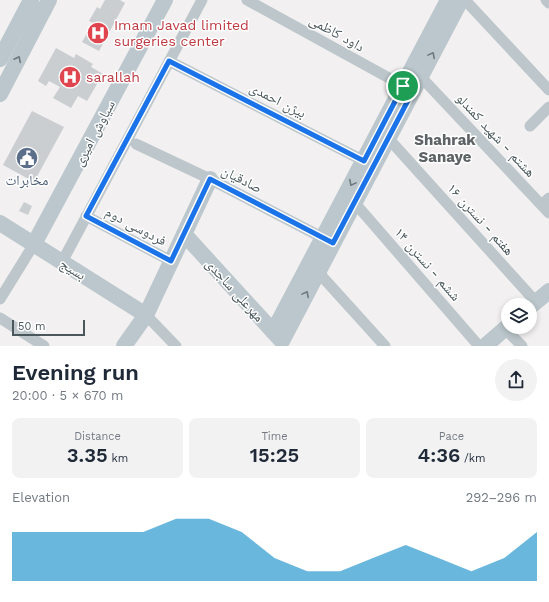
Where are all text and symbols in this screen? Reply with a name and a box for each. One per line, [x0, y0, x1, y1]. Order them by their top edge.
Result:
street label: داود کاظمی [306, 11, 367, 56]
place label: Imam Javad limited surgeries center [114, 17, 249, 49]
hospital icon: Imam Javad limited surgeries center [85, 20, 111, 46]
one-way arrow [427, 52, 435, 59]
one-way arrow [13, 56, 21, 63]
hospital icon: sarallah [57, 64, 83, 90]
place label: sarallah [86, 69, 140, 85]
pin [386, 69, 420, 103]
icon: arrive [392, 75, 414, 97]
street label: بیژن احمدی [247, 79, 309, 122]
street label: هشتم - شهید کمندلو [452, 90, 539, 181]
street label: سیاوش امیری [70, 97, 119, 169]
district label: Shahrak Sanaye [414, 131, 476, 166]
public building icon: مخابرات [14, 145, 40, 171]
street label: صادقیان [219, 162, 265, 197]
place label: مخابرات [6, 172, 48, 189]
one-way arrow [349, 179, 357, 186]
street label: هفتم - نسترن ۱۶ [443, 180, 517, 260]
street label: فردوسی دوم [102, 203, 169, 251]
street label: ششم - نسترن ۱۴ [390, 224, 464, 305]
street label: بسیج [56, 255, 89, 285]
street label: مهرعلی ساجدی [202, 255, 267, 325]
one-way arrow [302, 291, 309, 298]
map controls [501, 298, 537, 334]
button: layers [501, 298, 537, 334]
scale bar [12, 318, 85, 337]
text: 50 m [18, 320, 45, 333]
button: share [495, 359, 537, 401]
text: Evening run [12, 360, 139, 385]
text: 20:00 · 5 × 670 m [12, 388, 124, 403]
text: Distance [74, 430, 121, 443]
text: Time [261, 430, 288, 443]
text: Pace [439, 430, 464, 443]
text: 3.35 [67, 443, 108, 467]
text: 15:25 [250, 443, 299, 467]
text: 4:36 [418, 443, 460, 467]
text: km [108, 452, 128, 465]
text: /km [460, 452, 485, 465]
text: Elevation [12, 490, 70, 505]
text: 292–296 m [466, 490, 537, 505]

